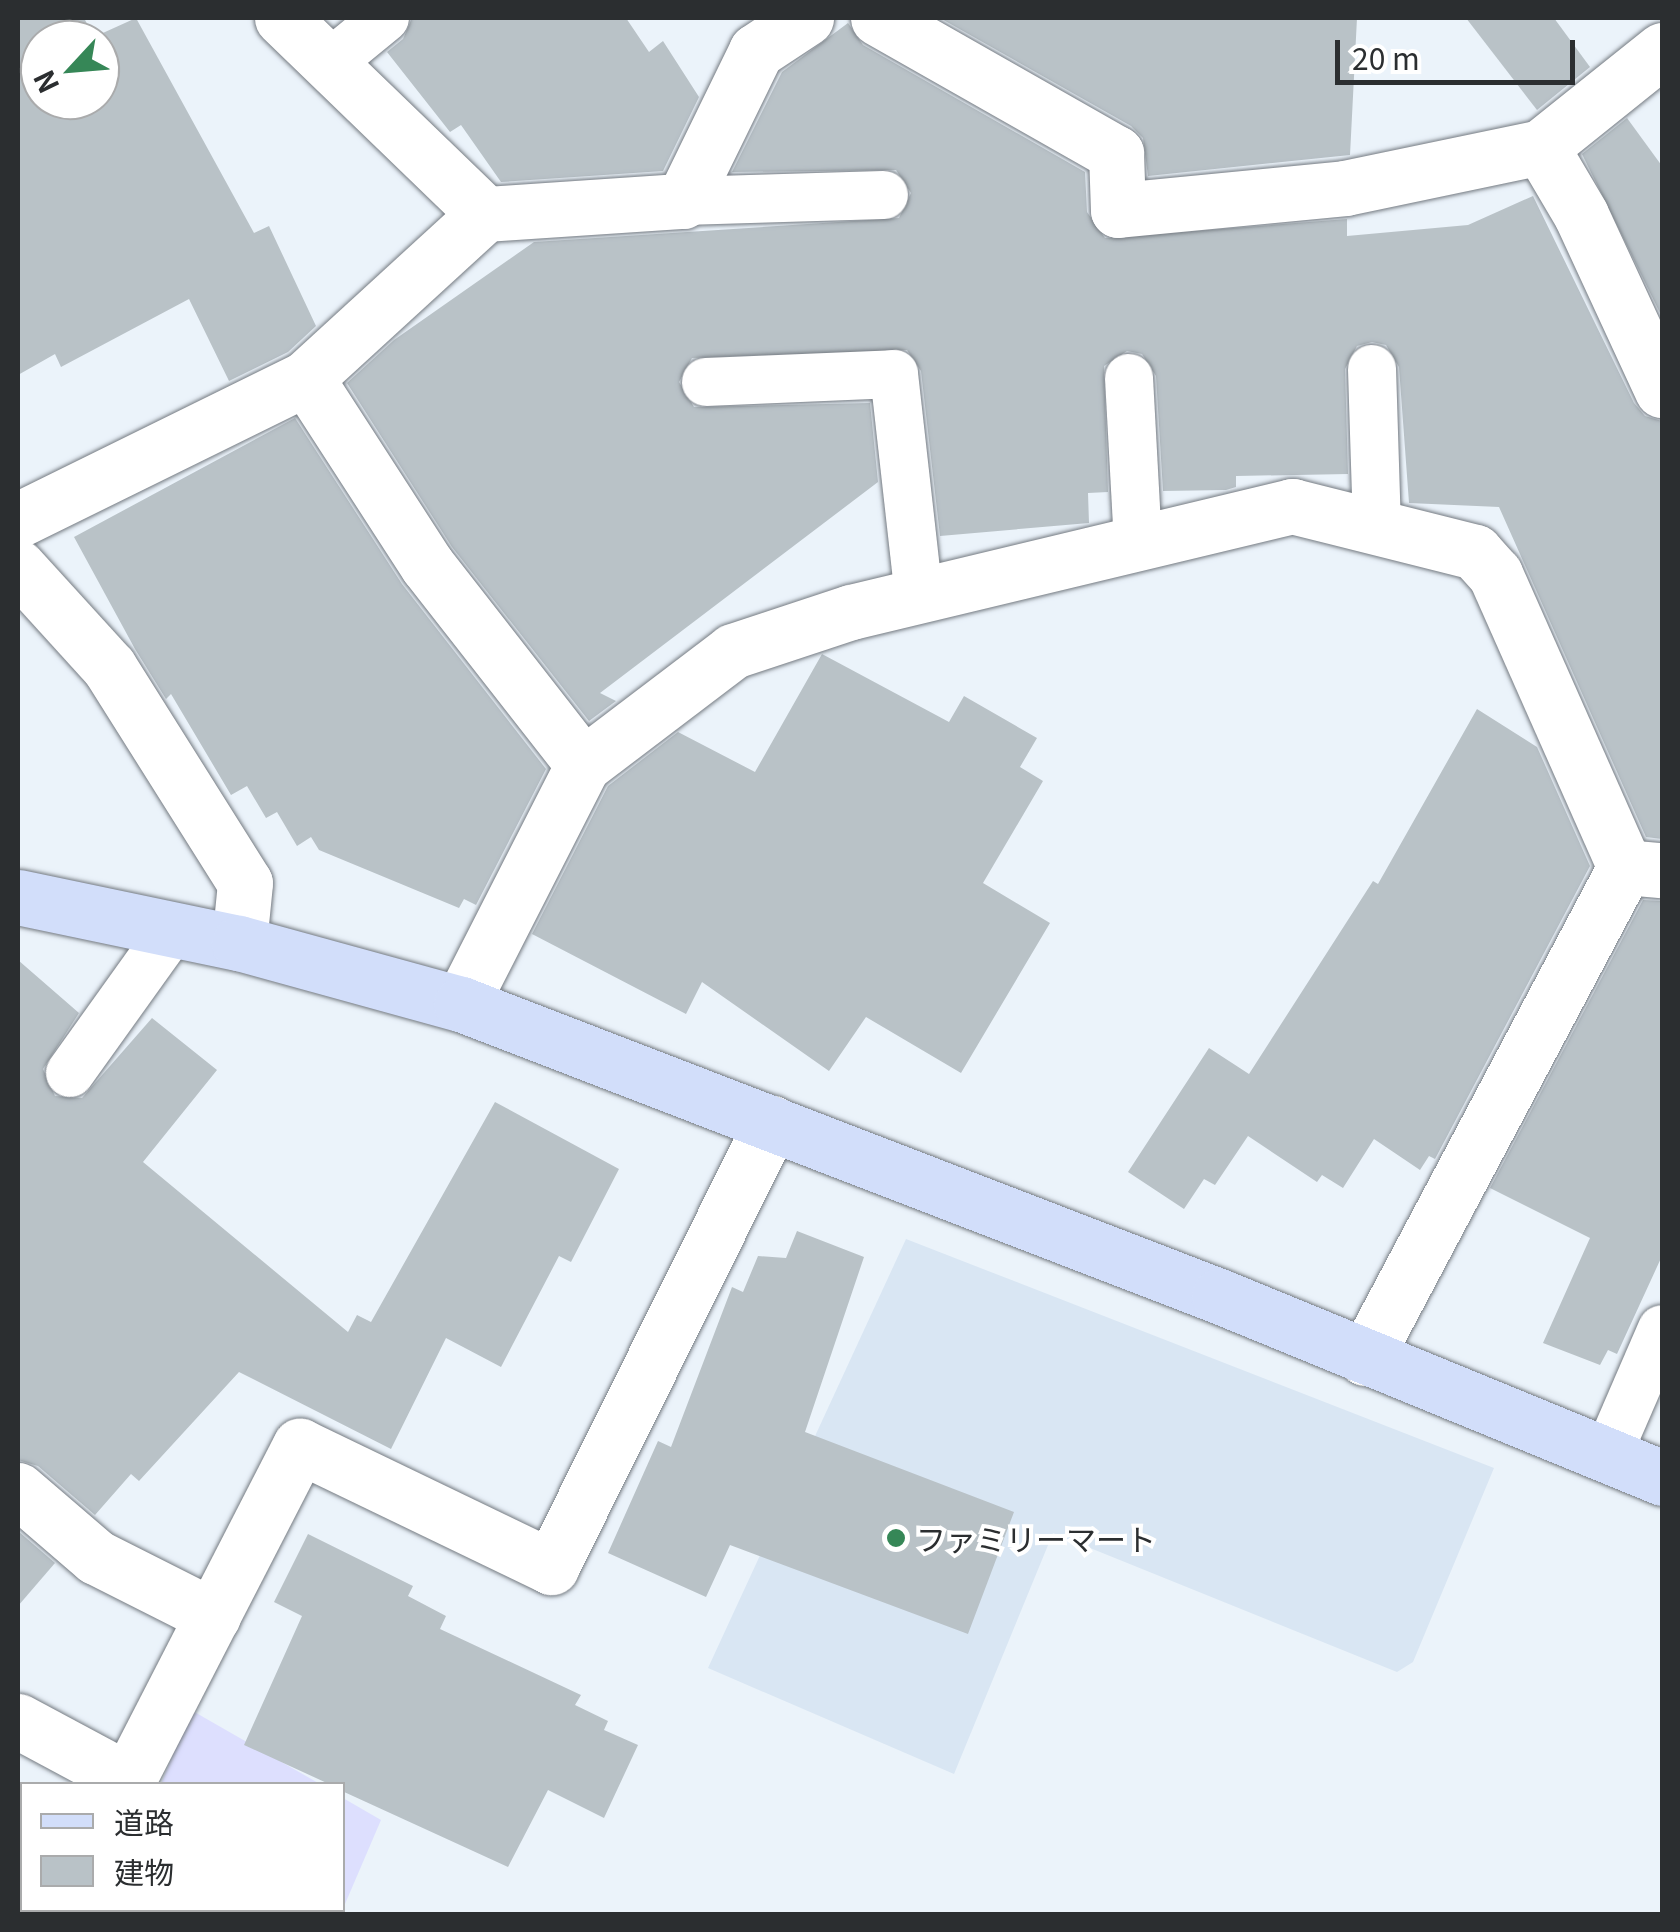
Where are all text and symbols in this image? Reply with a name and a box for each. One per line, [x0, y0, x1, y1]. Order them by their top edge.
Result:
north arrow [20, 20, 120, 120]
scale bar [1340, 20, 1580, 82]
text: 20 m [1352, 35, 1420, 79]
text: N [22, 64, 67, 100]
place label: ファミリーマート [916, 1520, 1156, 1556]
marker: ファミリーマート [885, 1527, 907, 1549]
legend [20, 1782, 345, 1912]
text: 道路 [114, 1799, 174, 1843]
text: 建物 [114, 1849, 174, 1893]

